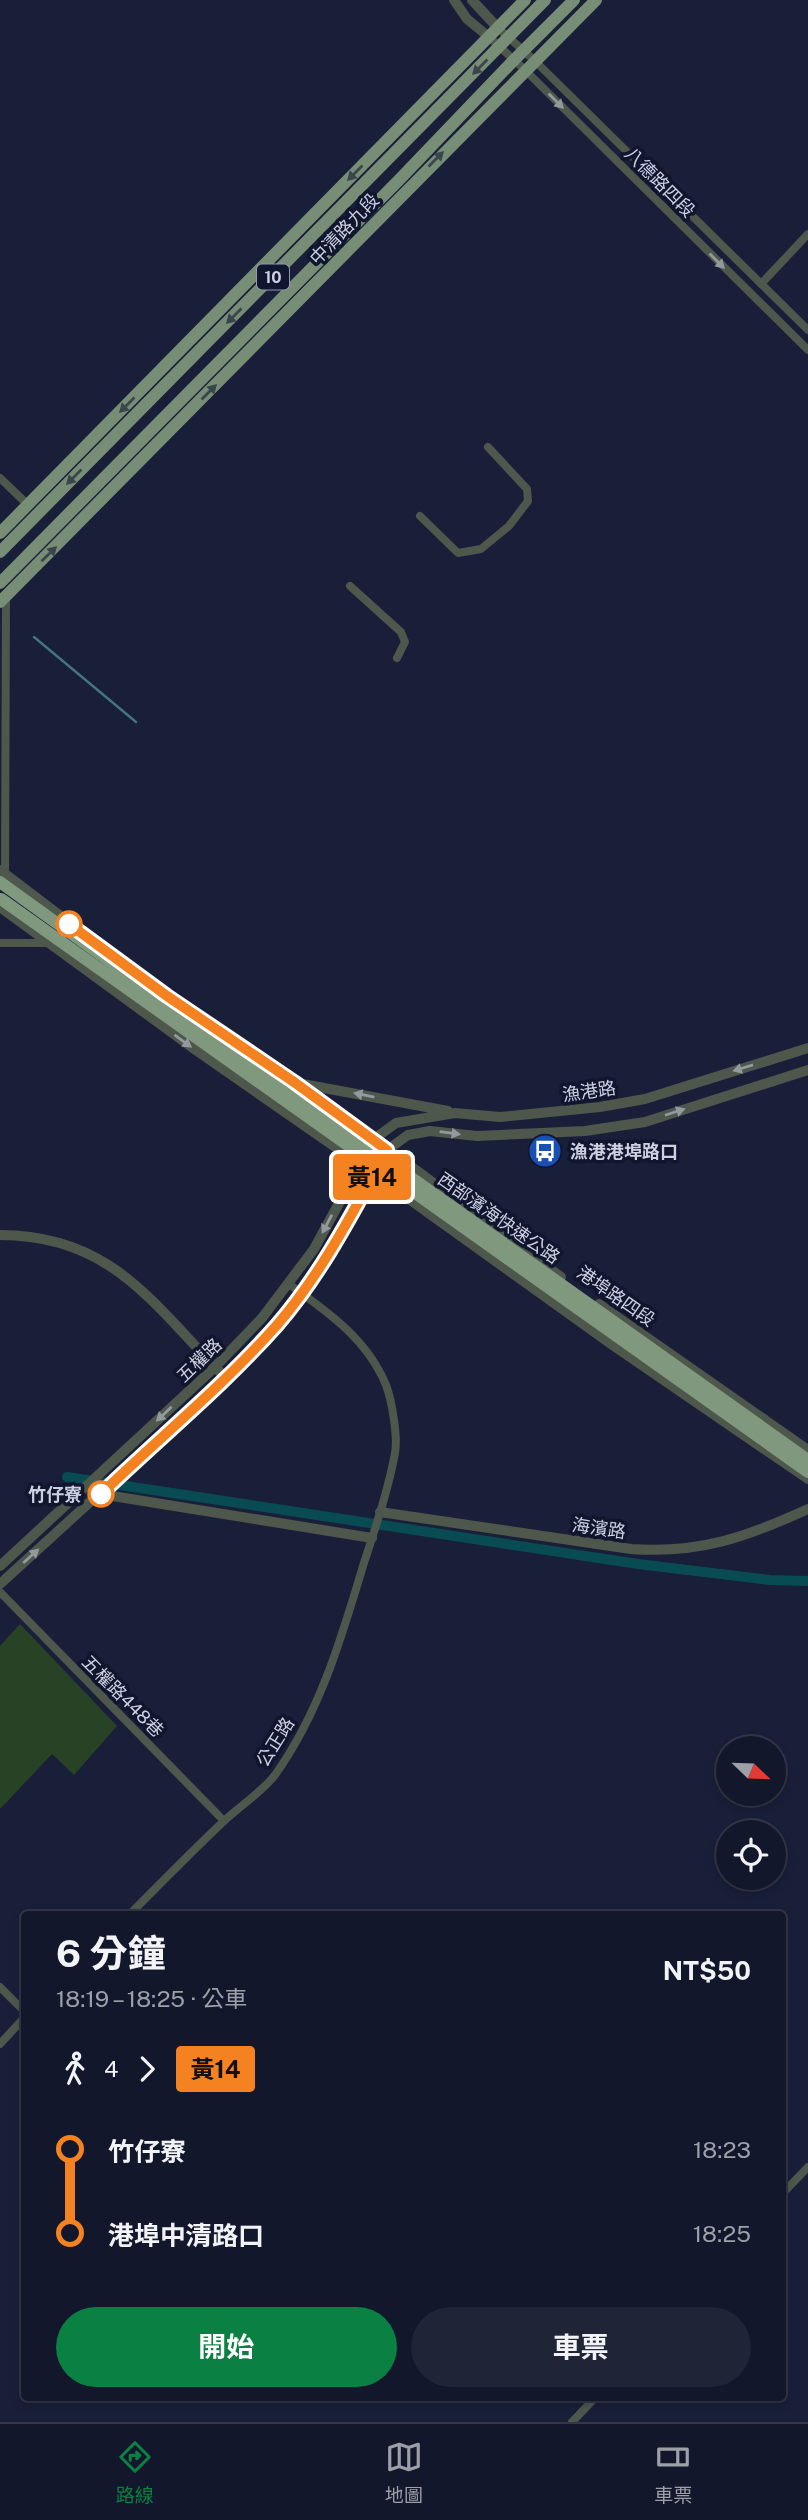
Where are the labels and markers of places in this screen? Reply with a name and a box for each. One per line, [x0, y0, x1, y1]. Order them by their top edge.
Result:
unlabelled marker [56, 911, 82, 937]
bus stop icon: 漁港港埠路口 [526, 1132, 564, 1170]
place label: 漁港港埠路口 [570, 1141, 678, 1162]
marker: 竹仔寮 [88, 1481, 114, 1507]
place label: 竹仔寮 [28, 1484, 82, 1505]

